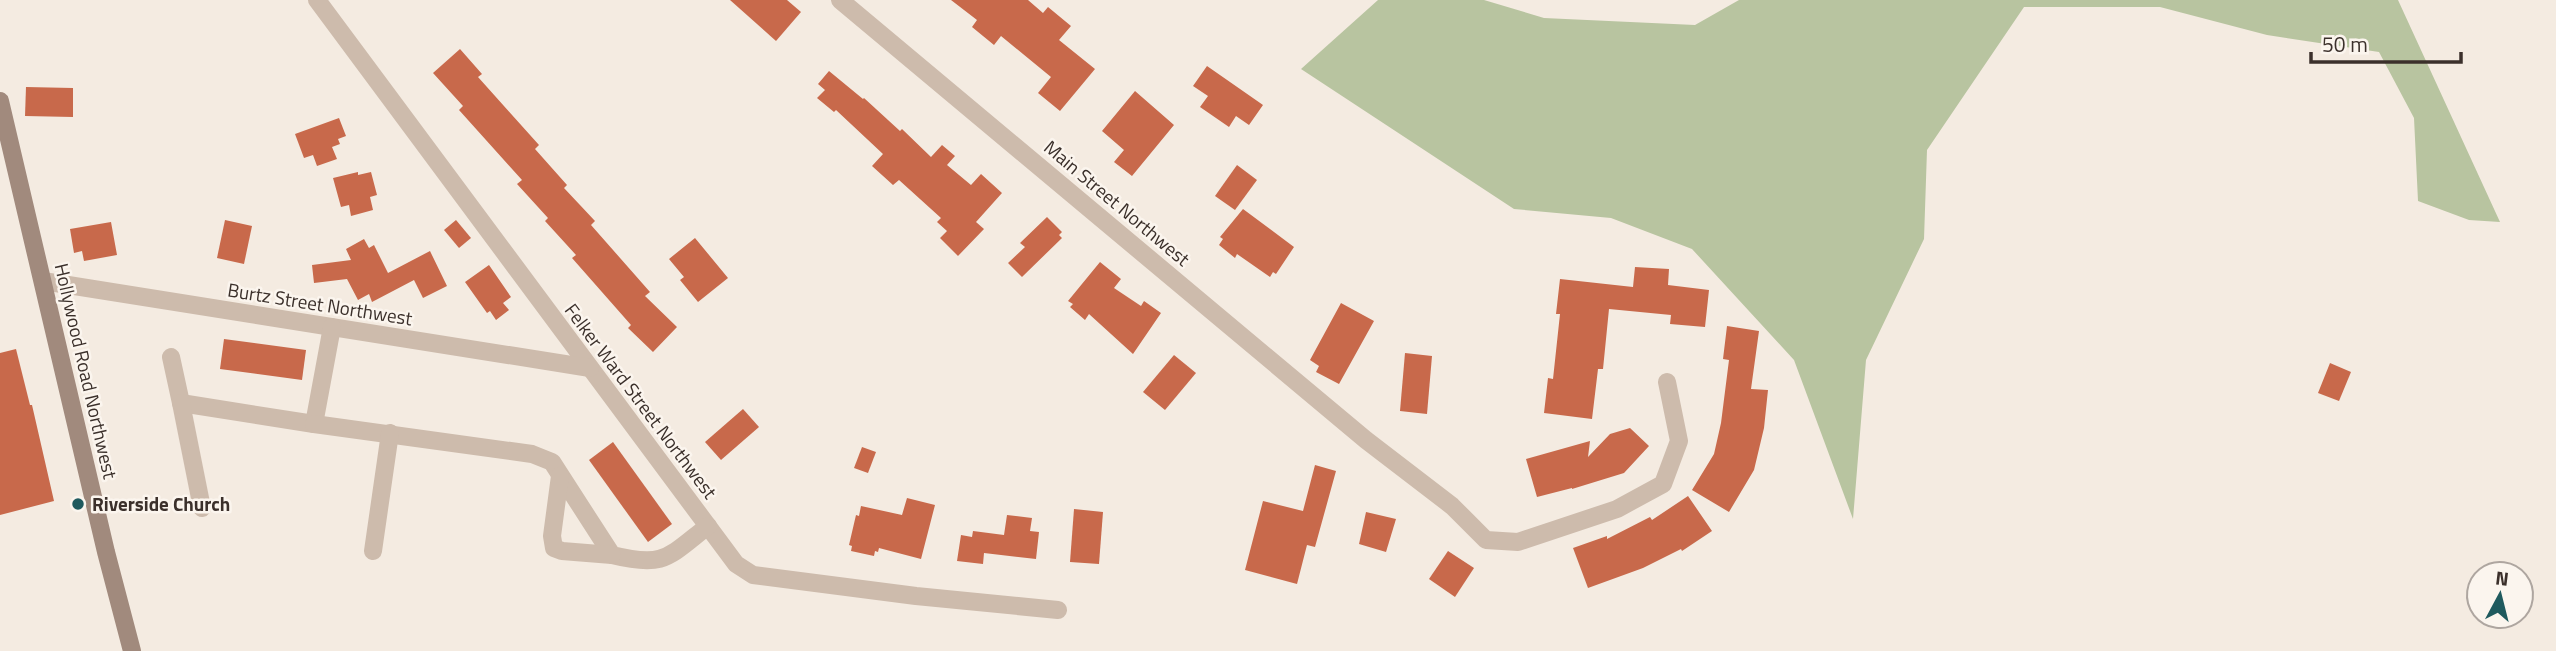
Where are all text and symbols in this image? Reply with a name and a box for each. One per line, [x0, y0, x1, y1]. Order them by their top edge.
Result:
scale bar [2311, 21, 2462, 65]
text: 50 m [2322, 28, 2368, 60]
street label: Main Street Northwest [1038, 133, 1197, 273]
street label: Hollywood Road Northwest [48, 260, 125, 482]
street label: Burtz Street Northwest [226, 275, 415, 332]
street label: Felker Ward Street Northwest [558, 297, 725, 505]
place label: Riverside Church [92, 489, 230, 518]
marker: Riverside Church [70, 496, 86, 512]
north arrow [2465, 560, 2535, 630]
text: N [2494, 562, 2510, 593]

